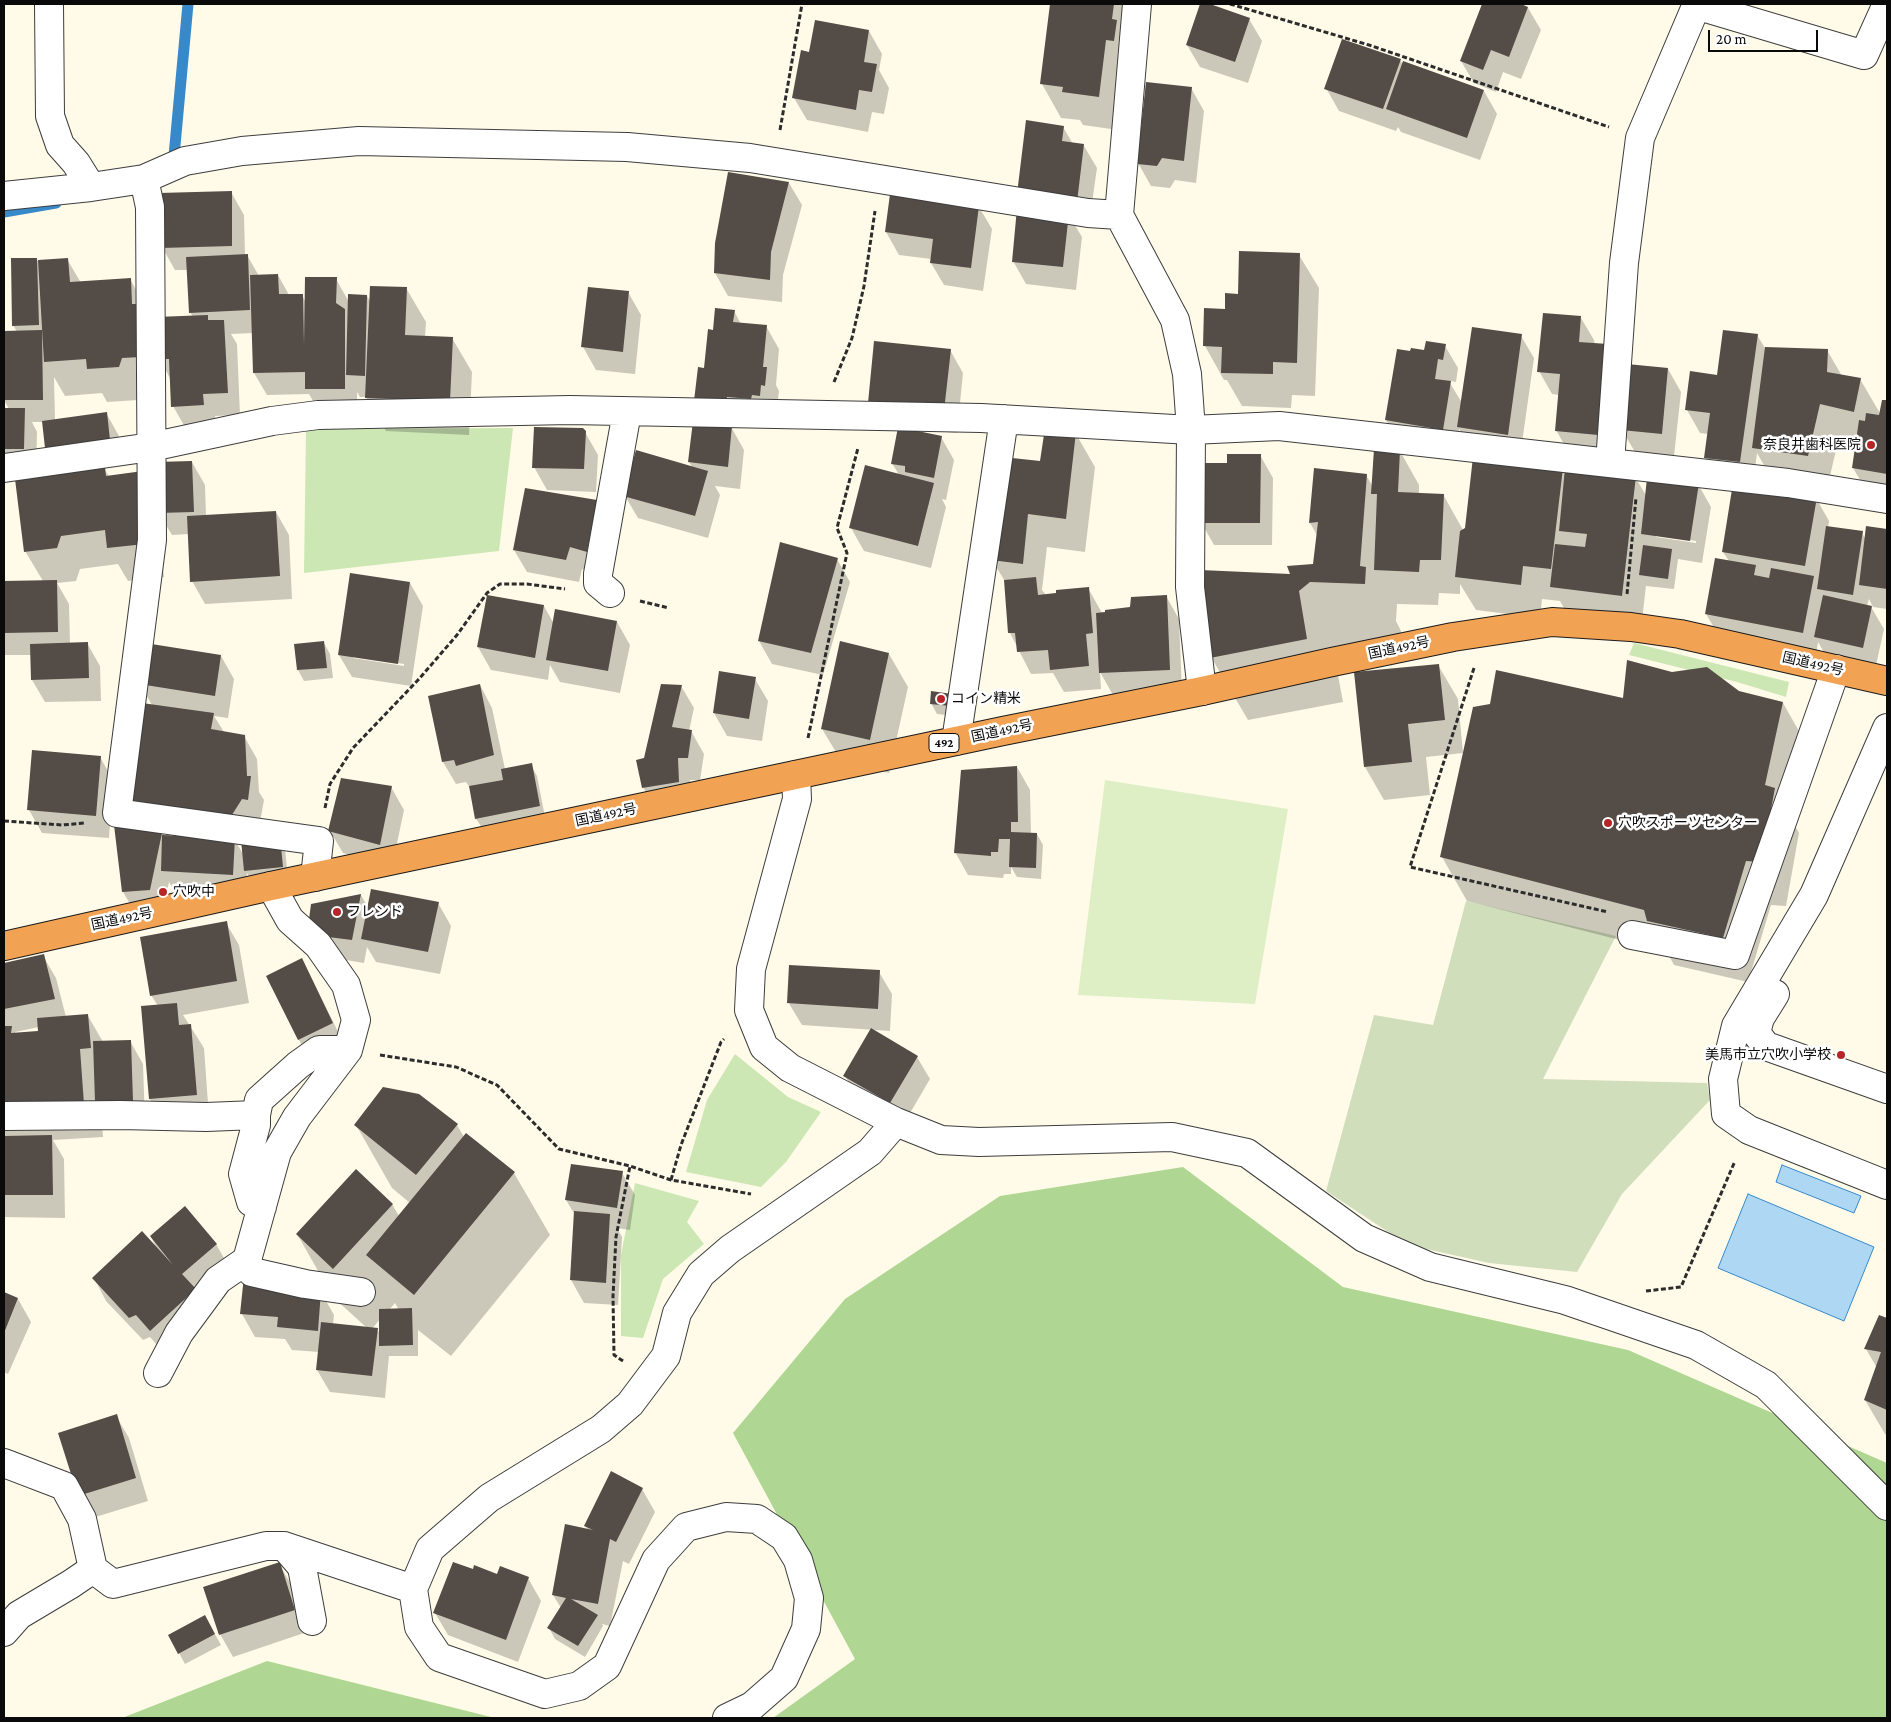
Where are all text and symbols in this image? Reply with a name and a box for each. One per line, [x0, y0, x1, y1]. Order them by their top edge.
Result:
scale bar [1711, 20, 1821, 52]
text: 20 m [1716, 31, 1747, 47]
place label: 奈良井歯科医院 [1763, 437, 1861, 453]
marker: 奈良井歯科医院 [1865, 439, 1877, 451]
street label: 国道492号 [1367, 633, 1431, 663]
street label: 国道492号 [1781, 649, 1845, 679]
place label: コイン精米 [951, 691, 1021, 707]
marker: コイン精米 [935, 693, 947, 705]
street label: 国道492号 [970, 716, 1034, 746]
road number: 492 [929, 734, 959, 752]
street label: 国道492号 [574, 800, 638, 830]
place label: 穴吹スポーツセンター [1618, 815, 1758, 831]
marker: 穴吹スポーツセンター [1602, 817, 1614, 829]
place label: 穴吹中 [173, 884, 215, 900]
marker: 穴吹中 [157, 886, 169, 898]
street label: 国道492号 [90, 904, 154, 934]
place label: フレンド [347, 904, 403, 920]
marker: フレンド [331, 906, 343, 918]
place label: 美馬市立穴吹小学校 [1705, 1047, 1831, 1063]
marker: 美馬市立穴吹小学校 [1835, 1049, 1847, 1061]

